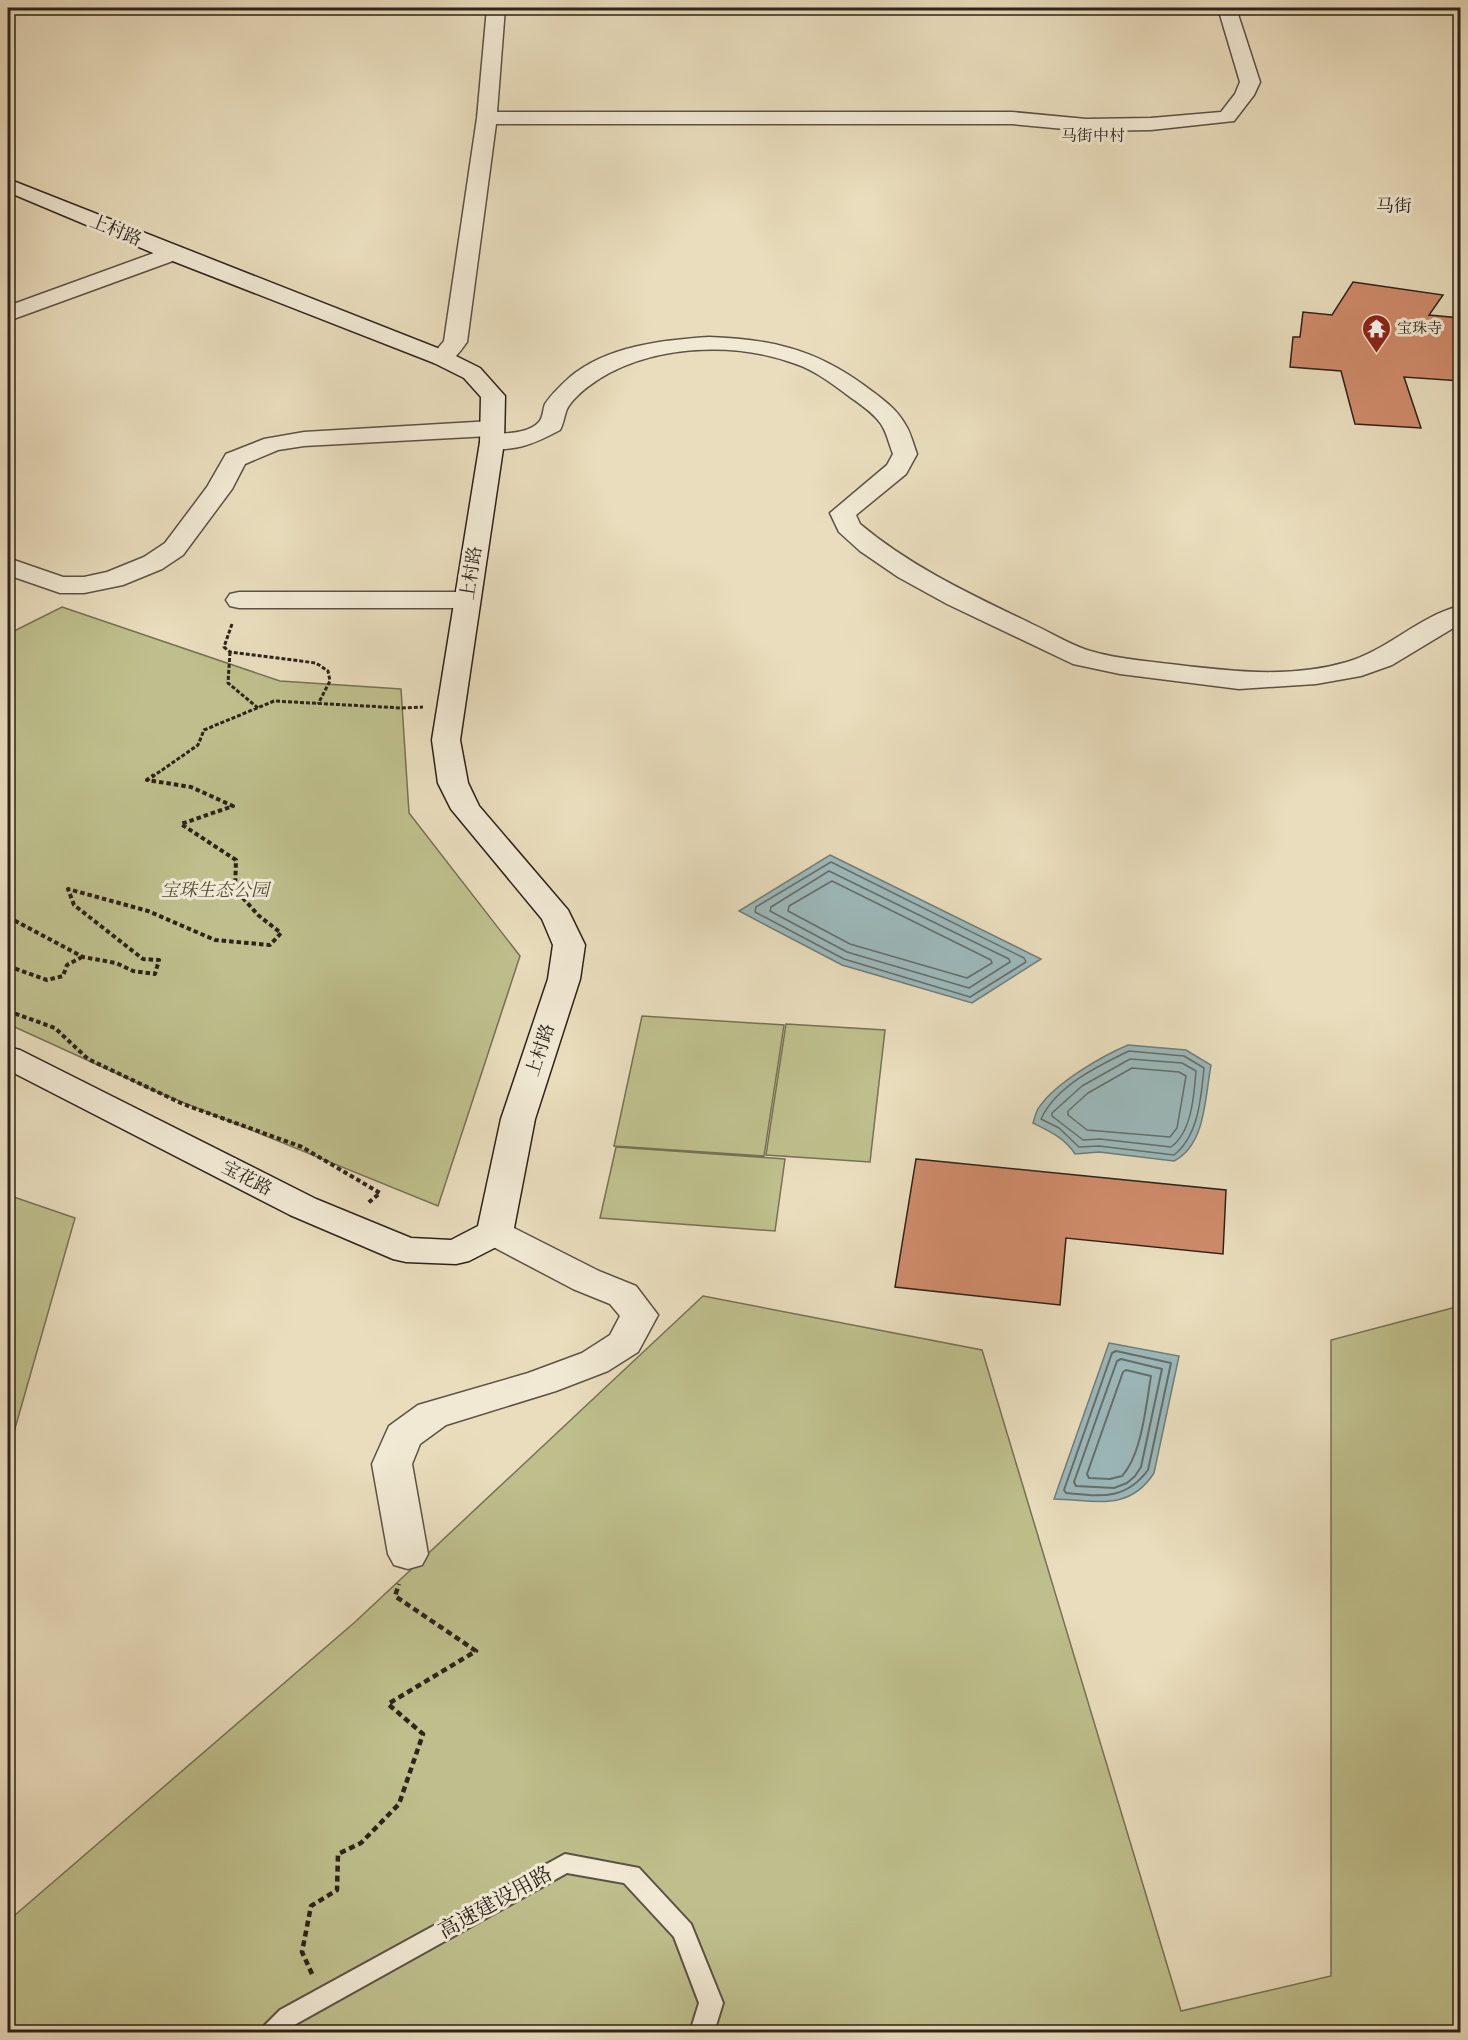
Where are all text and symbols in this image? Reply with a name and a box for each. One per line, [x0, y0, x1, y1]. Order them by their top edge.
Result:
district label: 马街中村 [1061, 126, 1125, 145]
district label: 马街 [1376, 196, 1412, 217]
street label: 上村路 [87, 211, 145, 250]
temple icon: 宝珠寺 [1360, 312, 1392, 354]
place label: 宝珠寺 [1397, 319, 1442, 337]
street label: 上村路 [457, 545, 486, 601]
park label: 宝珠生态公园 [161, 880, 272, 901]
street label: 上村路 [522, 1021, 559, 1079]
street label: 宝花路 [218, 1157, 276, 1200]
street label: 高速建设用路 [434, 1861, 556, 1943]

